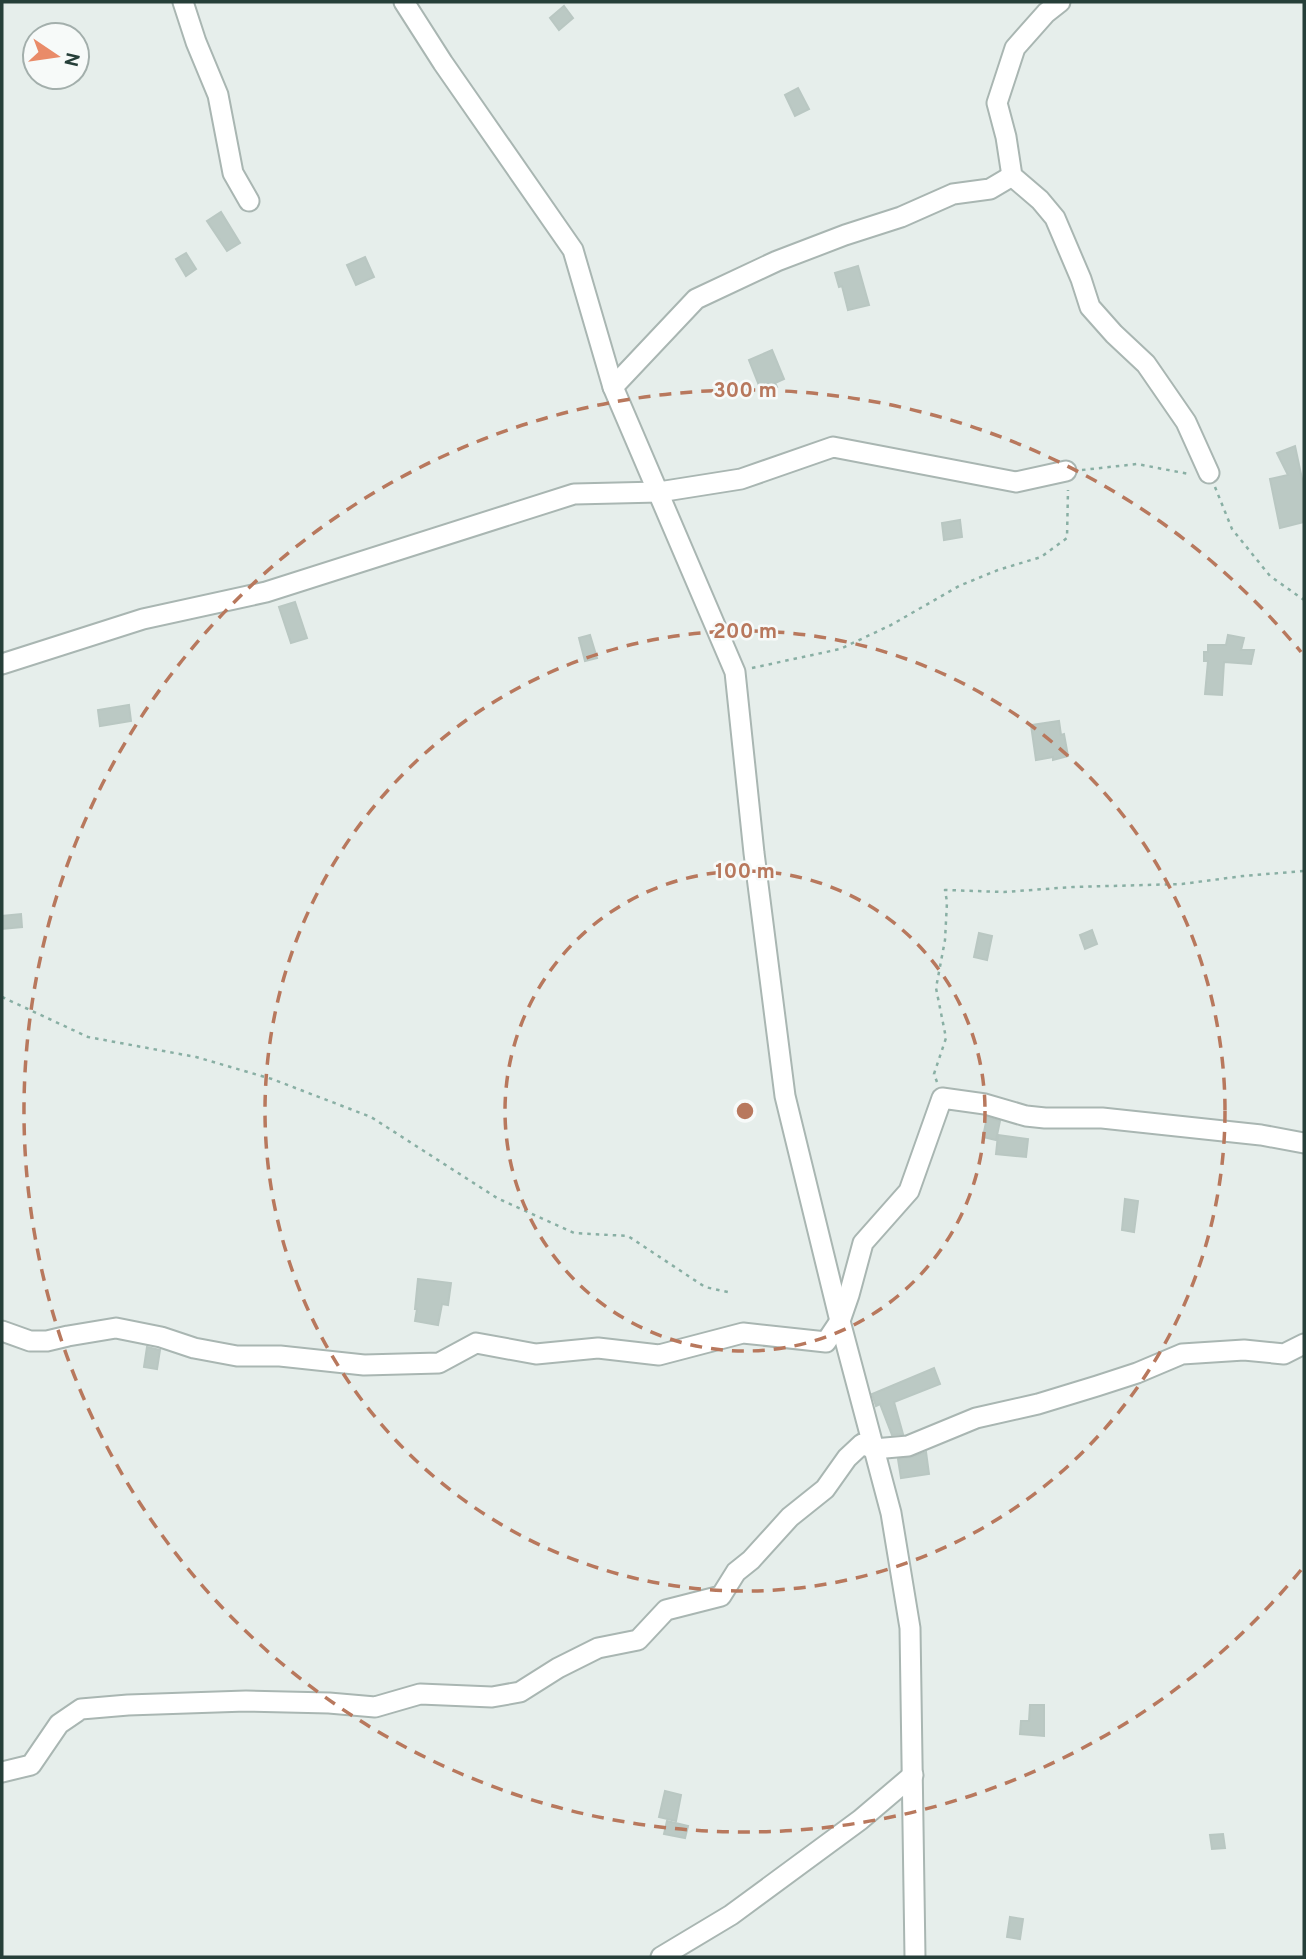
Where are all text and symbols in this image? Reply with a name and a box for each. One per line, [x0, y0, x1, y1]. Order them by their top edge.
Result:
north arrow [21, 21, 91, 91]
text: N [57, 50, 84, 69]
text: 300 m [713, 378, 777, 405]
text: 200 m [713, 619, 777, 646]
text: 100 m [715, 859, 775, 886]
centre of rings [733, 1099, 757, 1123]

